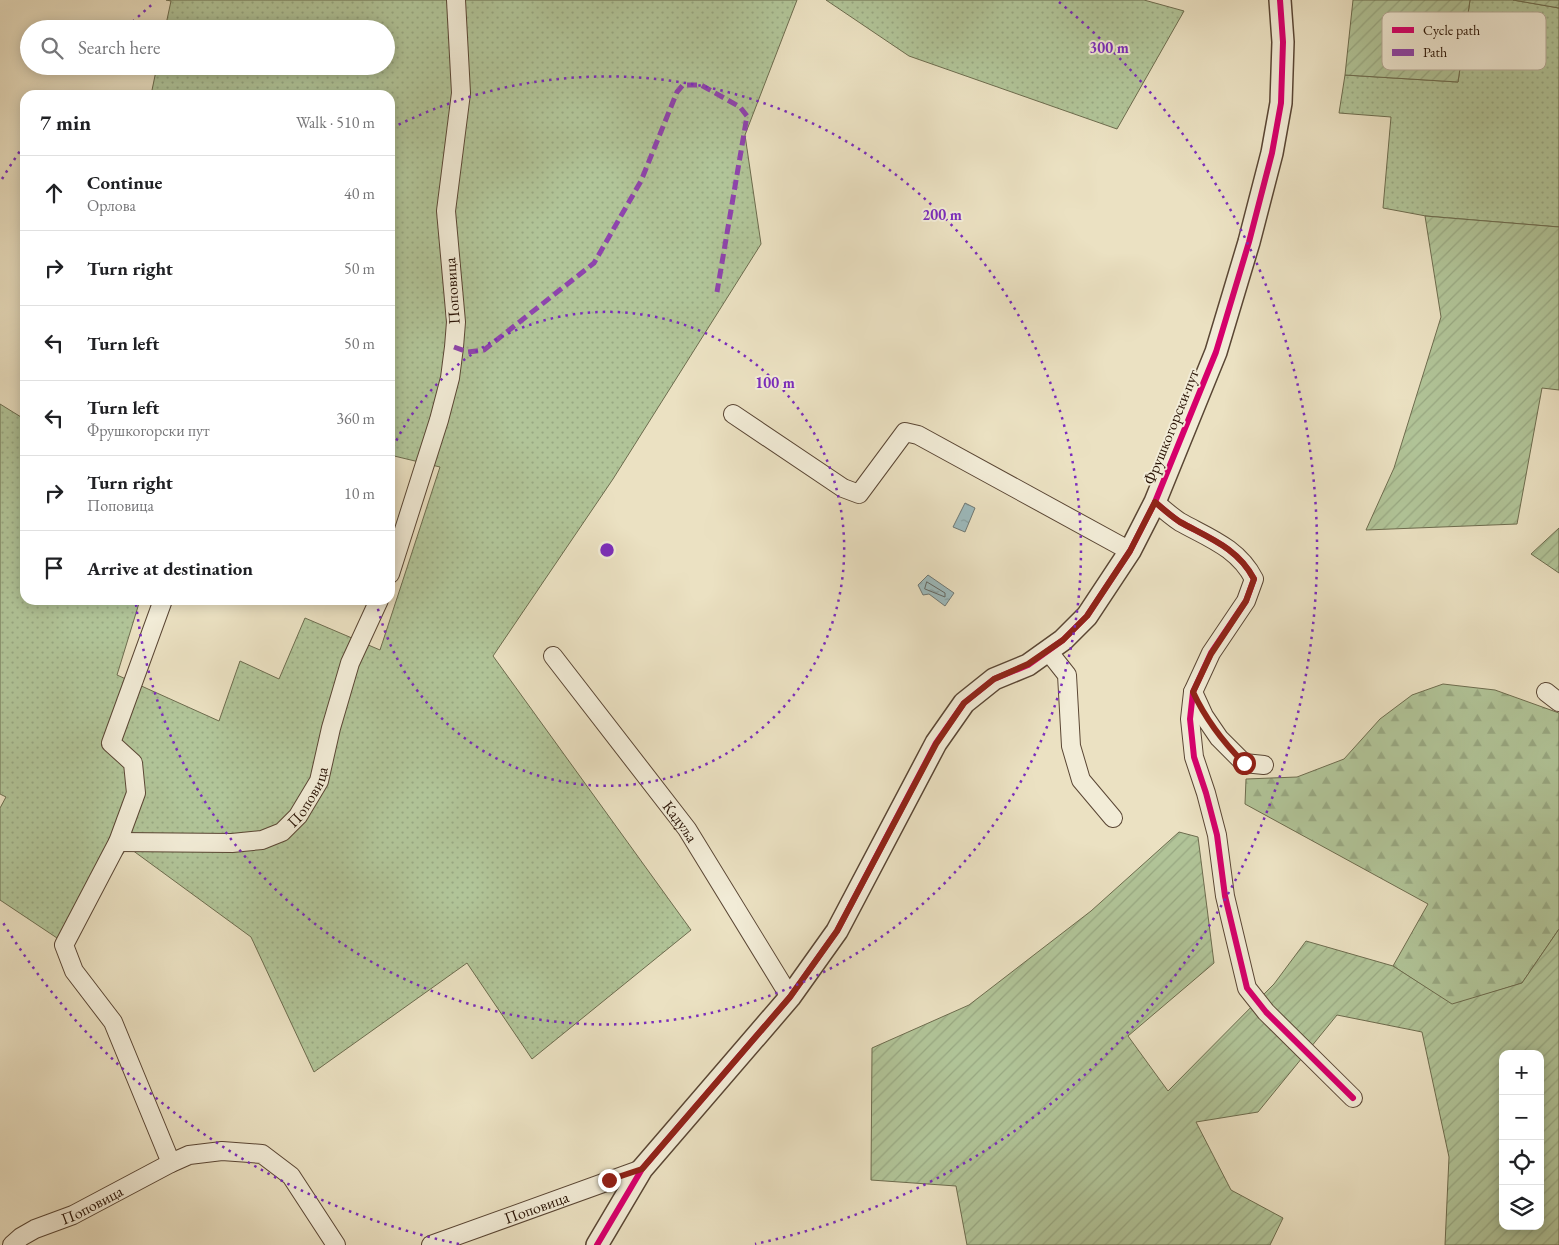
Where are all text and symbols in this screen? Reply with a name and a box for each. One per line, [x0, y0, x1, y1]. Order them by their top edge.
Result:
legend [1382, 12, 1546, 70]
search box [20, 20, 395, 75]
text: Cycle path [1423, 21, 1480, 39]
icon: search [38, 34, 66, 62]
text: Search here [78, 35, 160, 60]
text: 300 m [1089, 38, 1129, 57]
text: Path [1423, 43, 1447, 61]
text: 7 min [40, 109, 91, 136]
text: Walk · 510 m [296, 112, 375, 133]
text: Continue [87, 170, 162, 195]
icon: ahead [40, 179, 68, 207]
text: 40 m [344, 183, 375, 204]
text: Орлова [87, 195, 136, 216]
text: 200 m [922, 205, 962, 224]
icon: right [40, 254, 68, 282]
text: Turn right [87, 256, 173, 281]
street label: Поповица [439, 256, 465, 325]
text: 50 m [344, 258, 375, 279]
icon: left [40, 329, 68, 357]
text: Turn left [87, 331, 159, 356]
text: 50 m [344, 333, 375, 354]
street label: Фрушкогорски пут [1138, 366, 1204, 488]
text: 100 m [755, 373, 795, 392]
text: Turn left [87, 395, 159, 420]
icon: left [40, 404, 68, 432]
text: 360 m [336, 408, 375, 429]
text: Фрушкогорски пут [87, 420, 210, 441]
text: Turn right [87, 470, 173, 495]
icon: right [40, 479, 68, 507]
text: 10 m [344, 483, 375, 504]
text: Поповица [87, 495, 154, 516]
centre of rings [598, 541, 616, 559]
icon: arrive [40, 554, 68, 582]
text: Arrive at destination [87, 556, 253, 581]
route start [1233, 752, 1256, 775]
street label: Поповица [282, 764, 333, 832]
street label: Кадуља [658, 796, 703, 847]
map controls [1499, 1050, 1544, 1230]
button: + [1499, 1050, 1544, 1095]
button: − [1499, 1095, 1544, 1140]
button: locate [1499, 1140, 1544, 1185]
route end [598, 1169, 621, 1192]
street label: Поповица [58, 1180, 127, 1229]
button: layers [1499, 1185, 1544, 1230]
street label: Поповица [501, 1186, 572, 1228]

